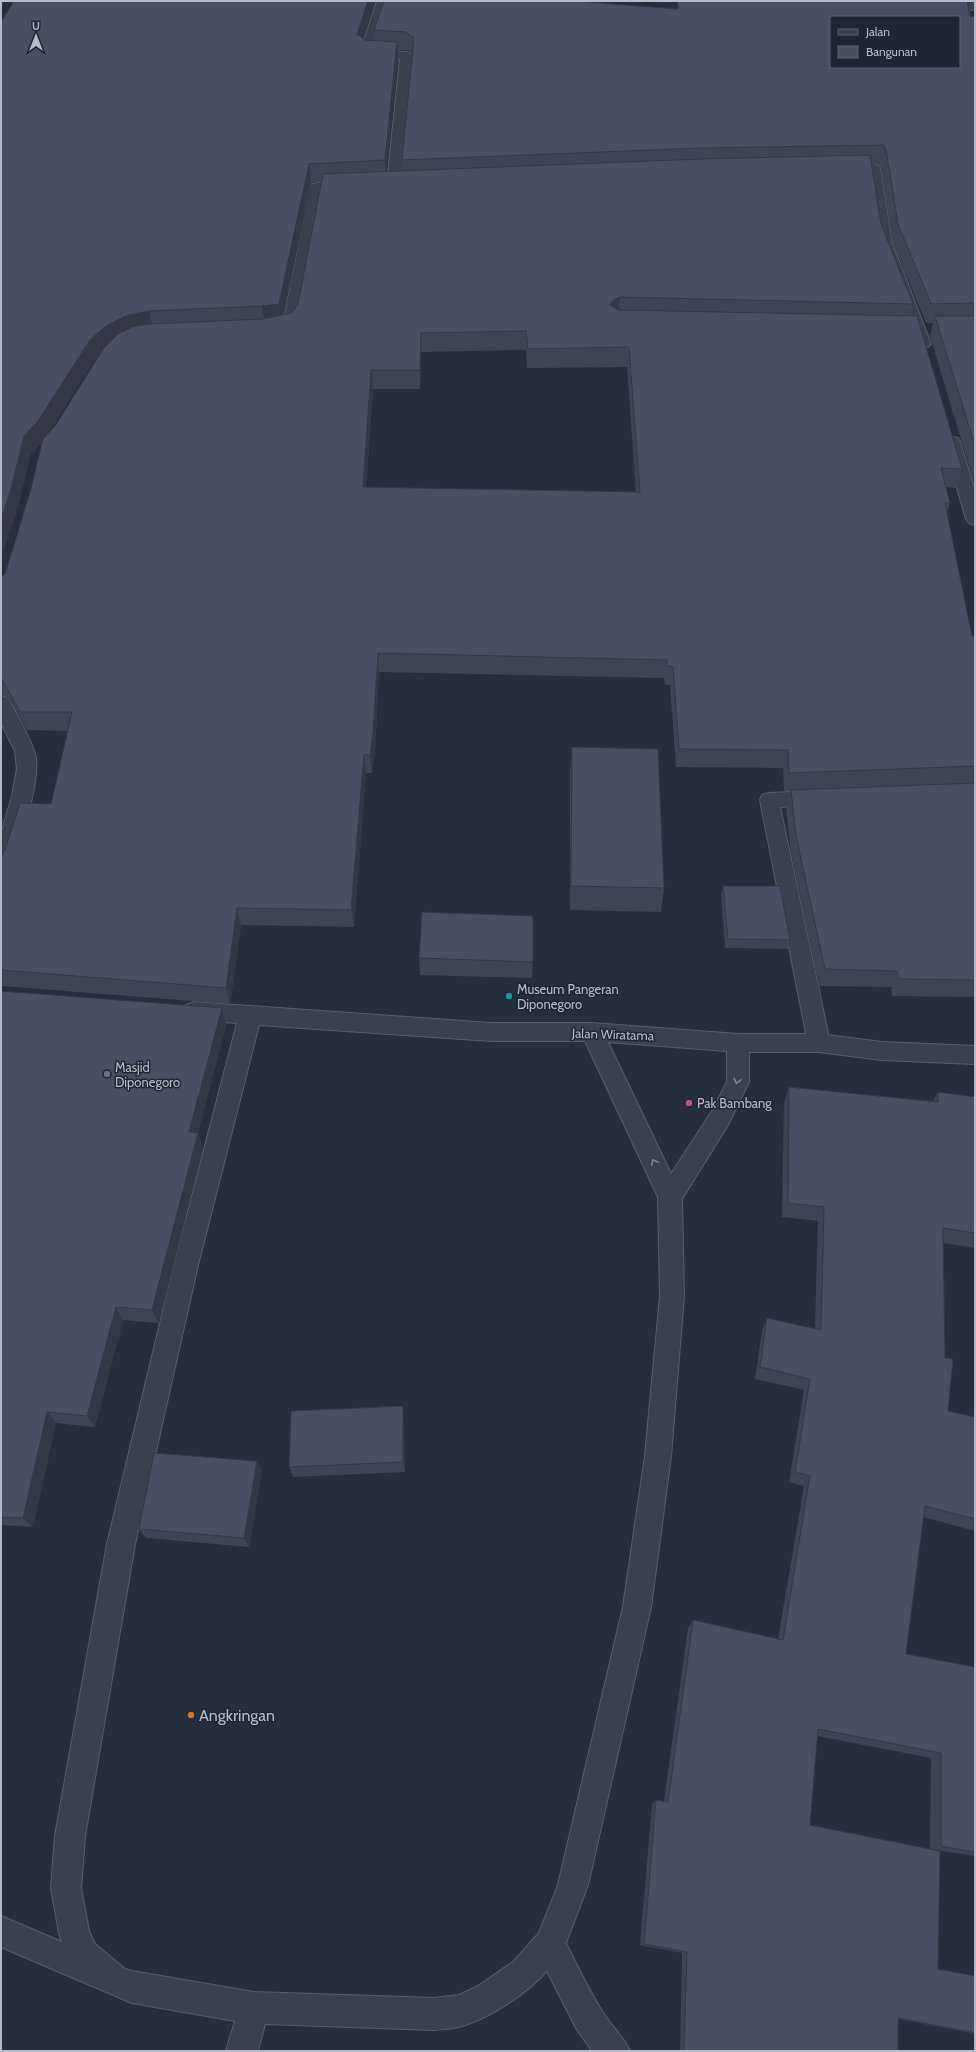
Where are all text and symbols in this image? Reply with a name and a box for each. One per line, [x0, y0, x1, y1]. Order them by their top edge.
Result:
north arrow [16, 16, 56, 56]
legend [830, 16, 960, 68]
text: U [32, 19, 40, 33]
text: Jalan [865, 24, 890, 39]
text: Bangunan [866, 44, 917, 59]
place label: Museum Pangeran Diponegoro [517, 981, 619, 1012]
marker: Museum Pangeran Diponegoro [504, 991, 514, 1001]
street label: Jalan Wiratama [571, 1025, 655, 1043]
place label: Masjid Diponegoro [115, 1059, 180, 1090]
marker: Masjid Diponegoro [102, 1069, 112, 1079]
one-way arrow [733, 1078, 742, 1085]
place label: Pak Bambang [697, 1095, 772, 1111]
marker: Pak Bambang [684, 1098, 694, 1108]
one-way arrow [651, 1158, 659, 1166]
place label: Angkringan [199, 1706, 275, 1725]
marker: Angkringan [186, 1710, 196, 1720]

